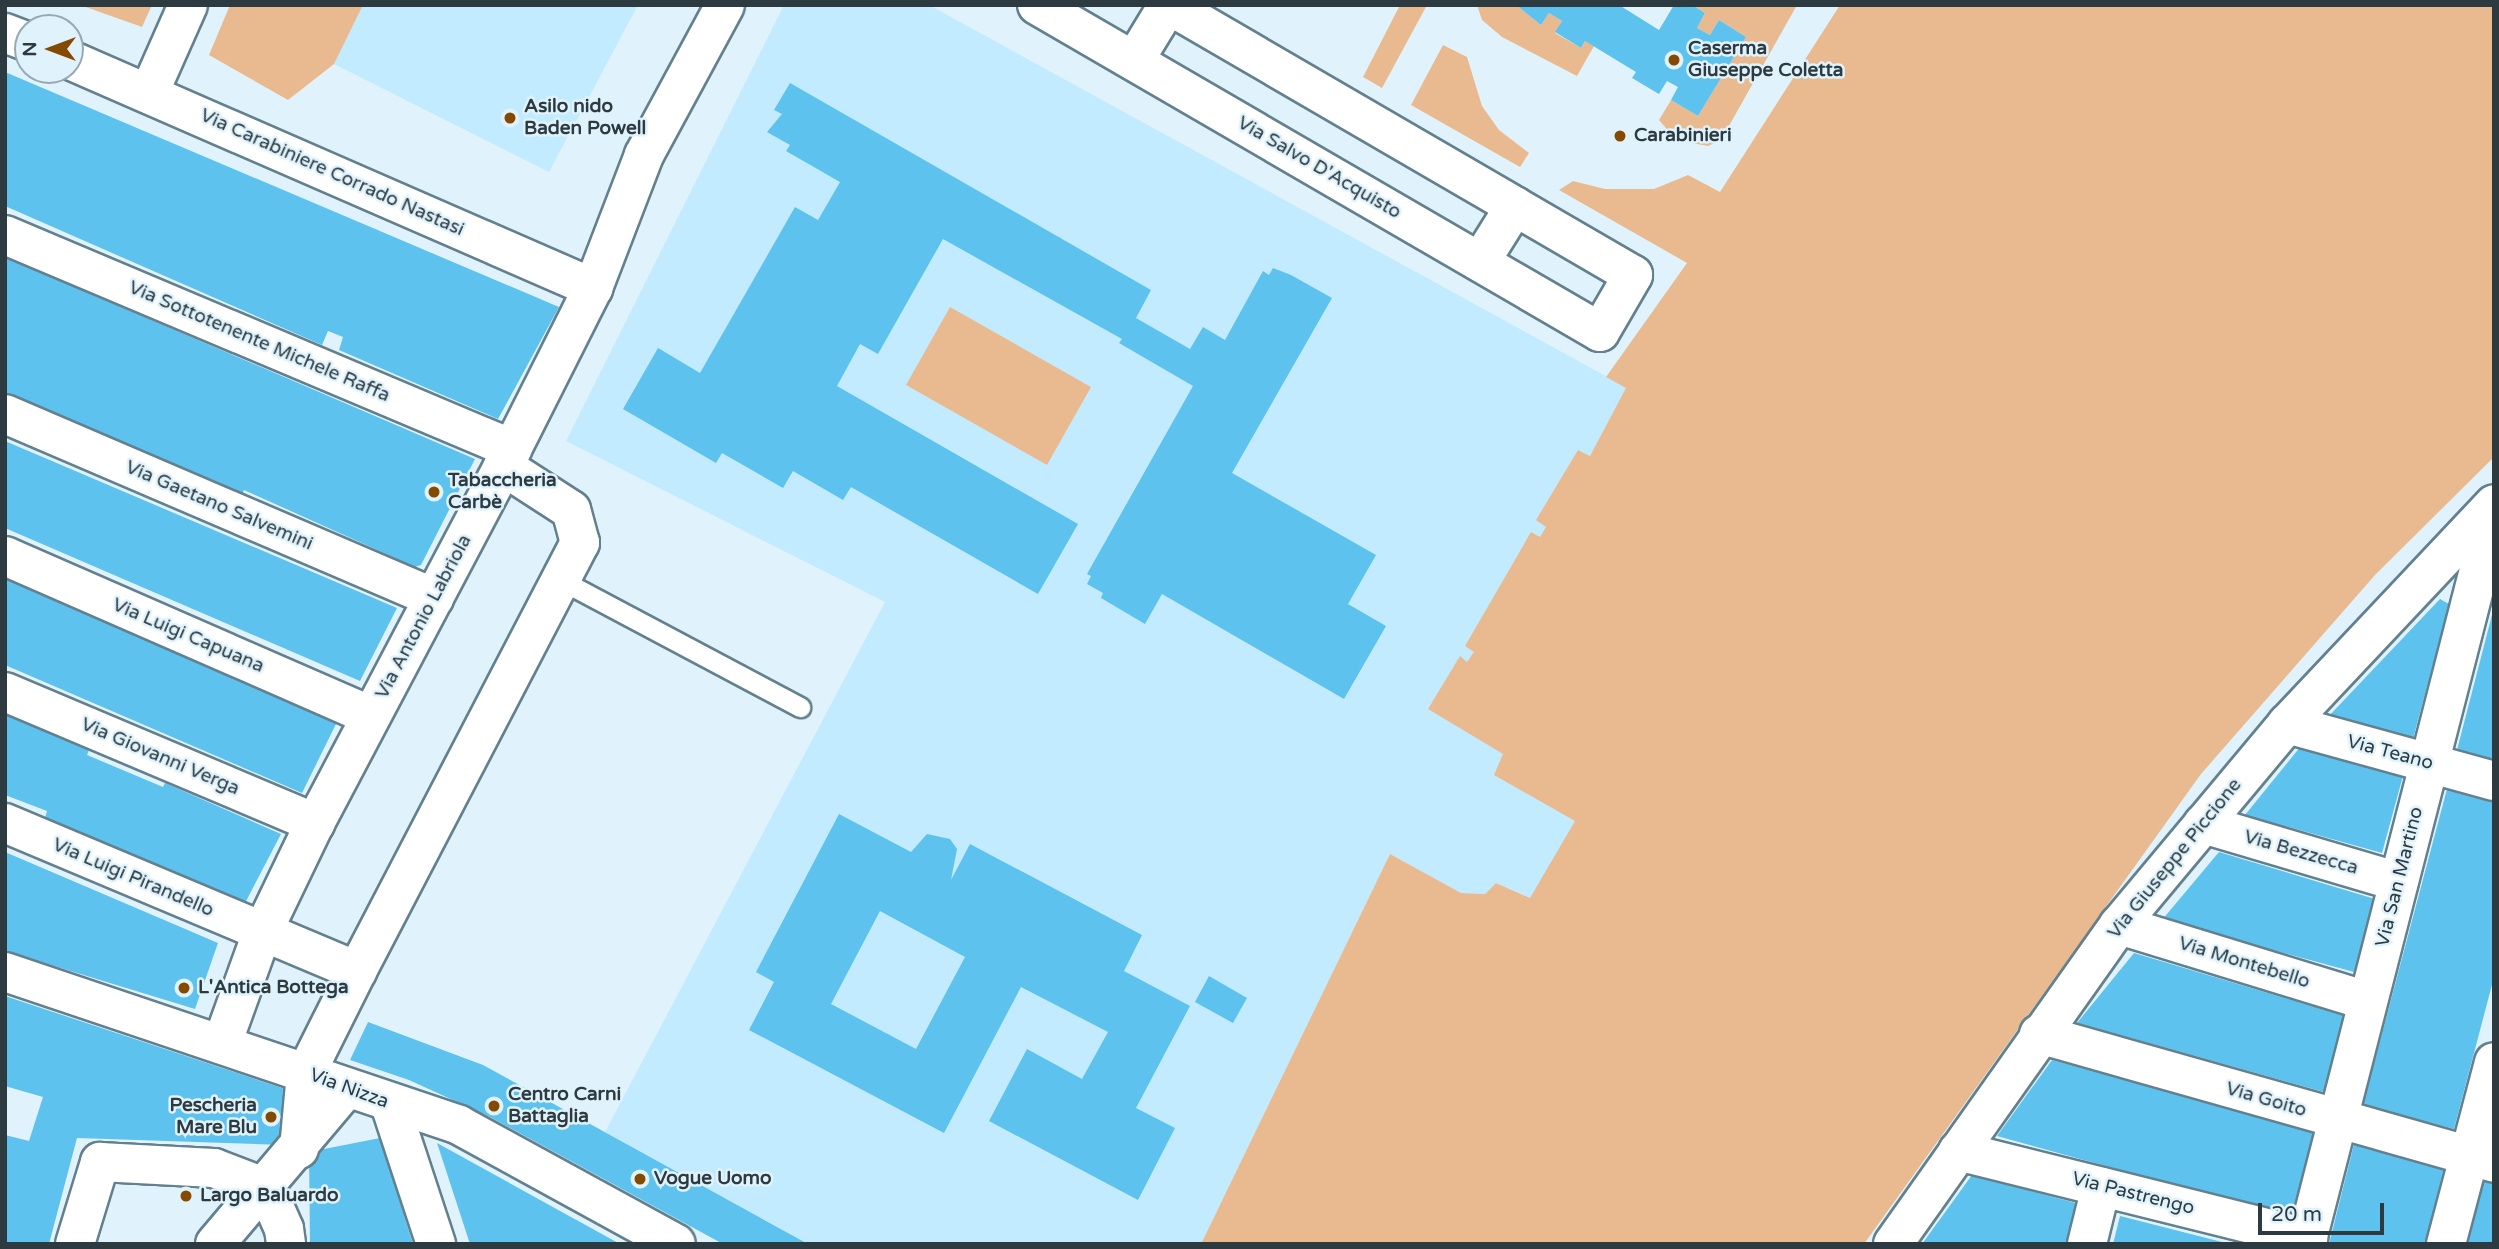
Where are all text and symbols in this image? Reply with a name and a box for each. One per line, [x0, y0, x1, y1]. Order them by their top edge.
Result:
north arrow [14, 14, 84, 84]
place label: Caserma Giuseppe Coletta [1688, 38, 1843, 82]
text: N [19, 41, 41, 57]
marker: Caserma Giuseppe Coletta [1666, 52, 1682, 68]
place label: Asilo nido Baden Powell [524, 96, 646, 140]
street label: Via Carabiniere Corrado Nastasi [196, 104, 468, 242]
marker: Asilo nido Baden Powell [502, 110, 518, 126]
street label: Via Salvo D'Acquisto [1233, 112, 1405, 224]
place label: Carabinieri [1634, 125, 1732, 147]
marker: Carabinieri [1612, 128, 1628, 144]
street label: Via Sottotenente Michele Raffa [125, 276, 393, 408]
street label: Via Gaetano Salvemini [122, 456, 316, 556]
place label: Tabaccheria Carbè [448, 470, 557, 514]
marker: Tabaccheria Carbè [426, 484, 442, 500]
street label: Via Antonio Labriola [371, 531, 477, 703]
street label: Via Luigi Capuana [109, 594, 267, 678]
street label: Via Giovanni Verga [77, 713, 243, 801]
street label: Via Teano [2344, 731, 2436, 775]
street label: Via Giuseppe Piccione [2103, 774, 2247, 944]
street label: Via San Martino [2372, 805, 2428, 949]
street label: Via Bezzecca [2241, 826, 2361, 880]
street label: Via Luigi Pirandello [49, 834, 217, 922]
street label: Via Montebello [2176, 932, 2312, 994]
place label: L'Antica Bottega [198, 977, 349, 999]
marker: L'Antica Bottega [176, 980, 192, 996]
street label: Via Nizza [306, 1064, 392, 1114]
street label: Via Goito [2223, 1078, 2309, 1122]
place label: Centro Carni Battaglia [508, 1084, 621, 1128]
place label: Pescheria Mare Blu [169, 1095, 257, 1139]
marker: Centro Carni Battaglia [486, 1098, 502, 1114]
marker: Pescheria Mare Blu [263, 1109, 279, 1125]
place label: Vogue Uomo [654, 1168, 772, 1190]
street label: Via Pastrengo [2069, 1168, 2197, 1220]
marker: Vogue Uomo [632, 1171, 648, 1187]
place label: Largo Baluardo [200, 1185, 338, 1207]
marker: Largo Baluardo [178, 1188, 194, 1204]
scale bar [2261, 1190, 2387, 1234]
text: 20 m [2271, 1202, 2322, 1227]

